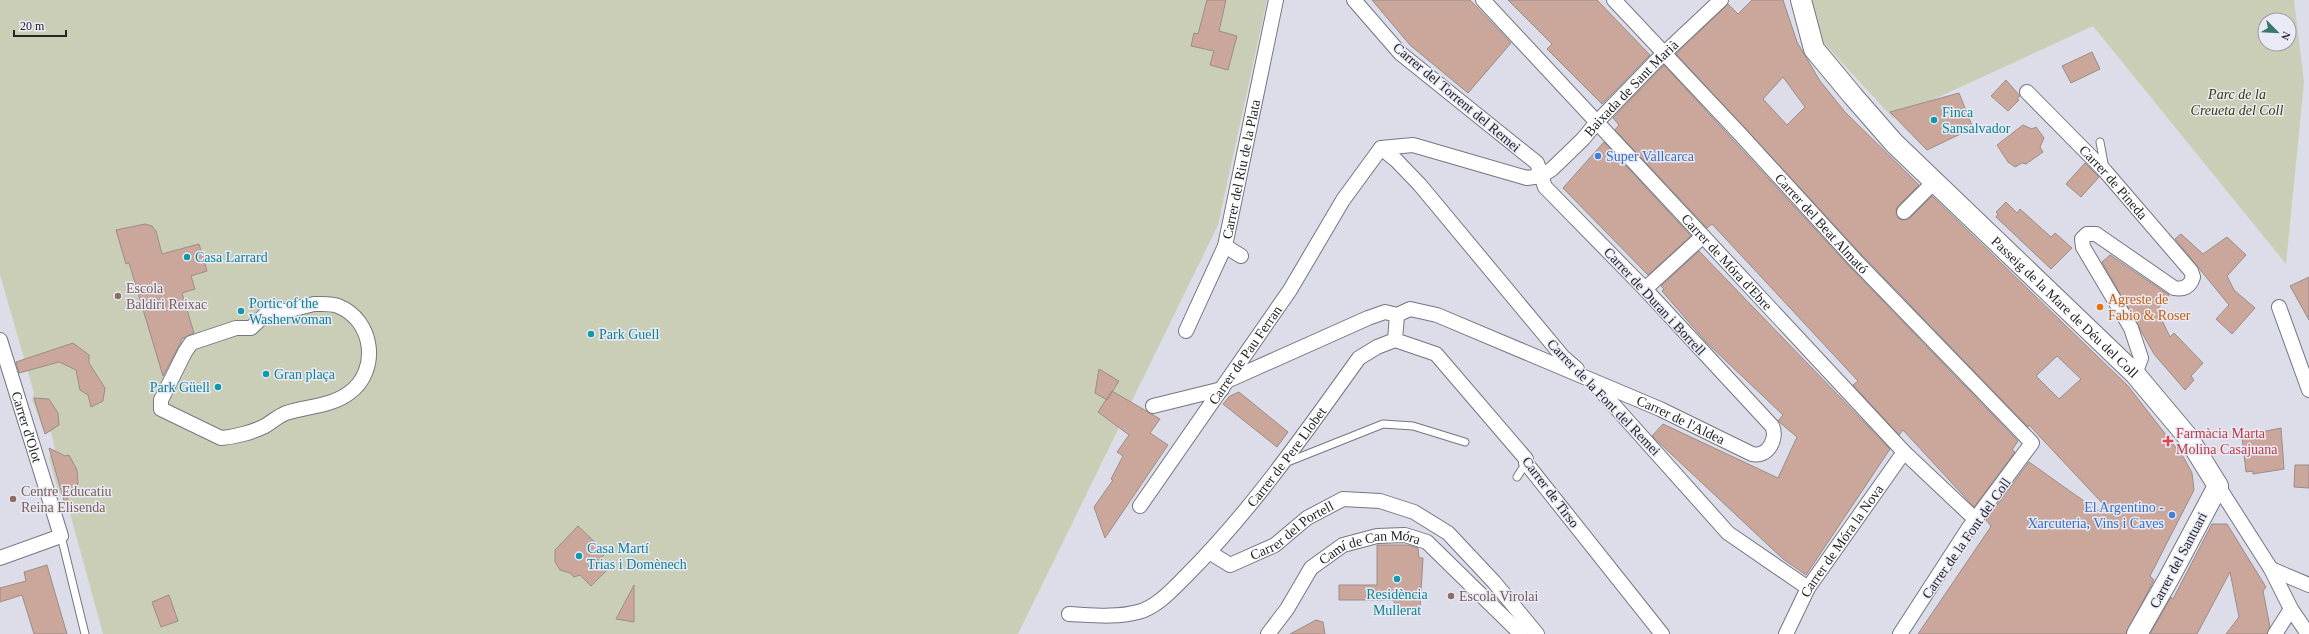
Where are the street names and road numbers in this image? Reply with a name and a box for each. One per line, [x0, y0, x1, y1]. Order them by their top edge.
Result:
street label: Baixada de Sant Marià [1581, 37, 1682, 139]
street label: Carrer del Torrent del Remei [1390, 40, 1523, 155]
street label: Carrer del Riu de la Plata [1220, 97, 1263, 240]
street label: Carrer de Pineda [2076, 143, 2151, 223]
street label: Carrer del Beat Almató [1772, 171, 1871, 277]
street label: Carrer de Móra d'Ebre [1678, 211, 1775, 313]
street label: Passeig de la Mare de Déu del Coll [1988, 234, 2141, 381]
street label: Carrer de Duran i Borrell [1601, 244, 1708, 358]
street label: Carrer de Pau Ferran [1206, 303, 1285, 408]
street label: Carrer de la Font del Remei [1544, 336, 1663, 459]
street label: Carrer d'Olot [8, 390, 45, 465]
street label: Carrer de l'Aldea [1634, 393, 1728, 448]
street label: Carrer de Pere Llobet [1244, 404, 1329, 510]
street label: Carrer de Tirso [1519, 454, 1582, 531]
street label: Carrer de la Font del Coll [1919, 475, 2014, 601]
street label: Carrer de Móra la Nova [1798, 481, 1887, 599]
street label: Carrer del Portell [1248, 498, 1336, 563]
street label: Carrer del Santuari [2147, 510, 2210, 611]
street label: Camí de Can Móra [1316, 528, 1423, 568]

